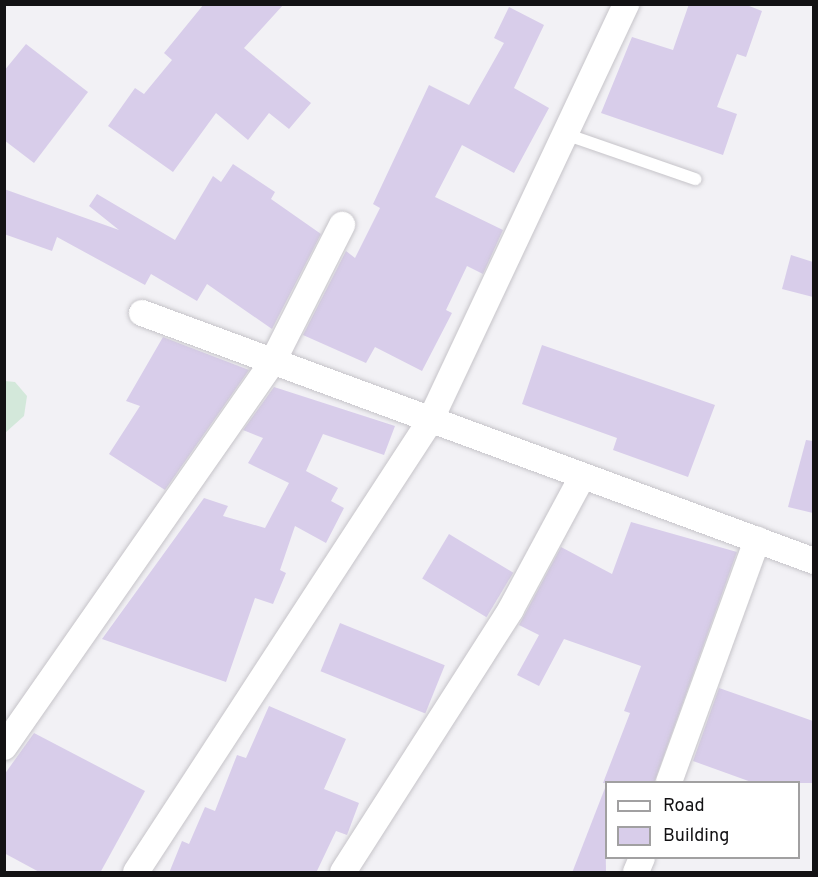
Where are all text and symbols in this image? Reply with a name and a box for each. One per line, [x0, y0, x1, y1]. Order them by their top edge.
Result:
legend [605, 781, 800, 859]
text: Road [663, 795, 705, 818]
text: Building [663, 825, 729, 848]

